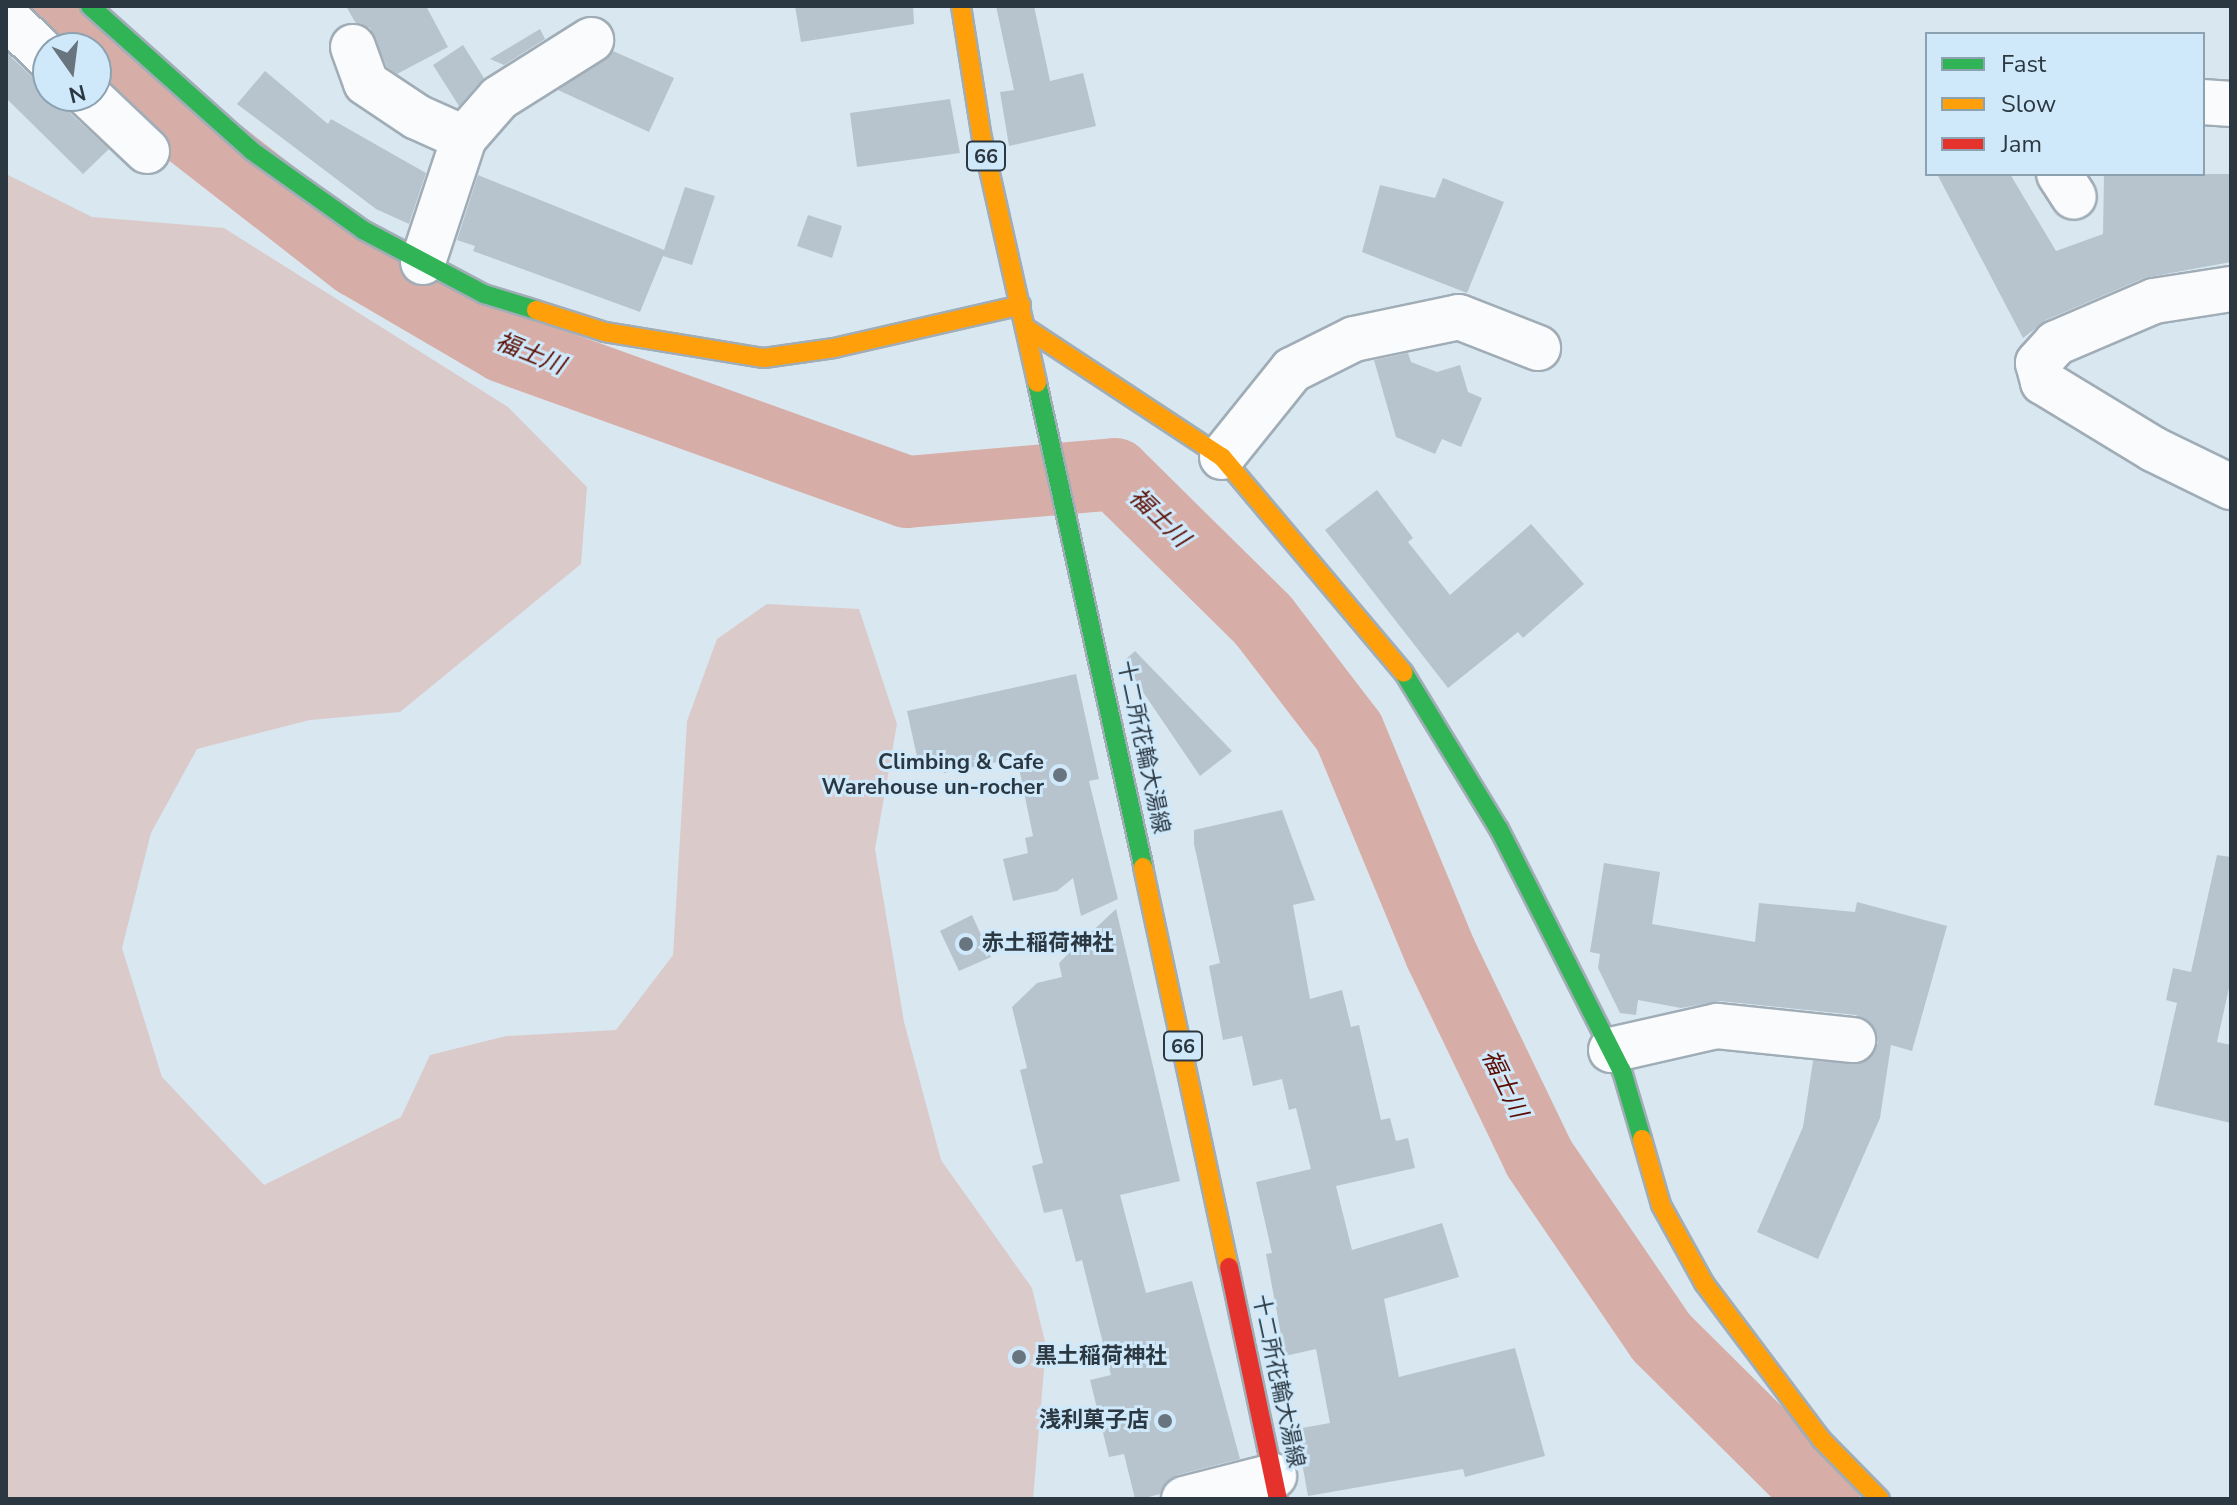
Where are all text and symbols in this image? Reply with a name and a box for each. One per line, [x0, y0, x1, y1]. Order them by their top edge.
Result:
north arrow [32, 32, 112, 112]
legend [1925, 32, 2205, 176]
text: Fast [2001, 48, 2046, 80]
text: N [66, 77, 89, 110]
text: Slow [2001, 88, 2056, 120]
text: Jam [2001, 128, 2042, 160]
road number: 66 [966, 140, 1006, 172]
water label: 福士川 [491, 327, 569, 381]
water label: 福士川 [1123, 483, 1195, 553]
street label: 十二所花輪大湯線 [1112, 658, 1174, 836]
place label: Climbing & Cafe Warehouse un-rocher [821, 749, 1044, 800]
marker: Climbing & Cafe Warehouse un-rocher [1051, 766, 1069, 784]
place label: 赤土稲荷神社 [982, 931, 1114, 957]
marker: 赤土稲荷神社 [957, 935, 975, 953]
road number: 66 [1163, 1030, 1203, 1062]
water label: 福士川 [1475, 1045, 1533, 1123]
street label: 十二所花輪大湯線 [1247, 1292, 1309, 1470]
place label: 黒土稲荷神社 [1035, 1344, 1167, 1370]
marker: 黒土稲荷神社 [1010, 1348, 1028, 1366]
place label: 浅利菓子店 [1039, 1408, 1149, 1434]
marker: 浅利菓子店 [1156, 1412, 1174, 1430]

